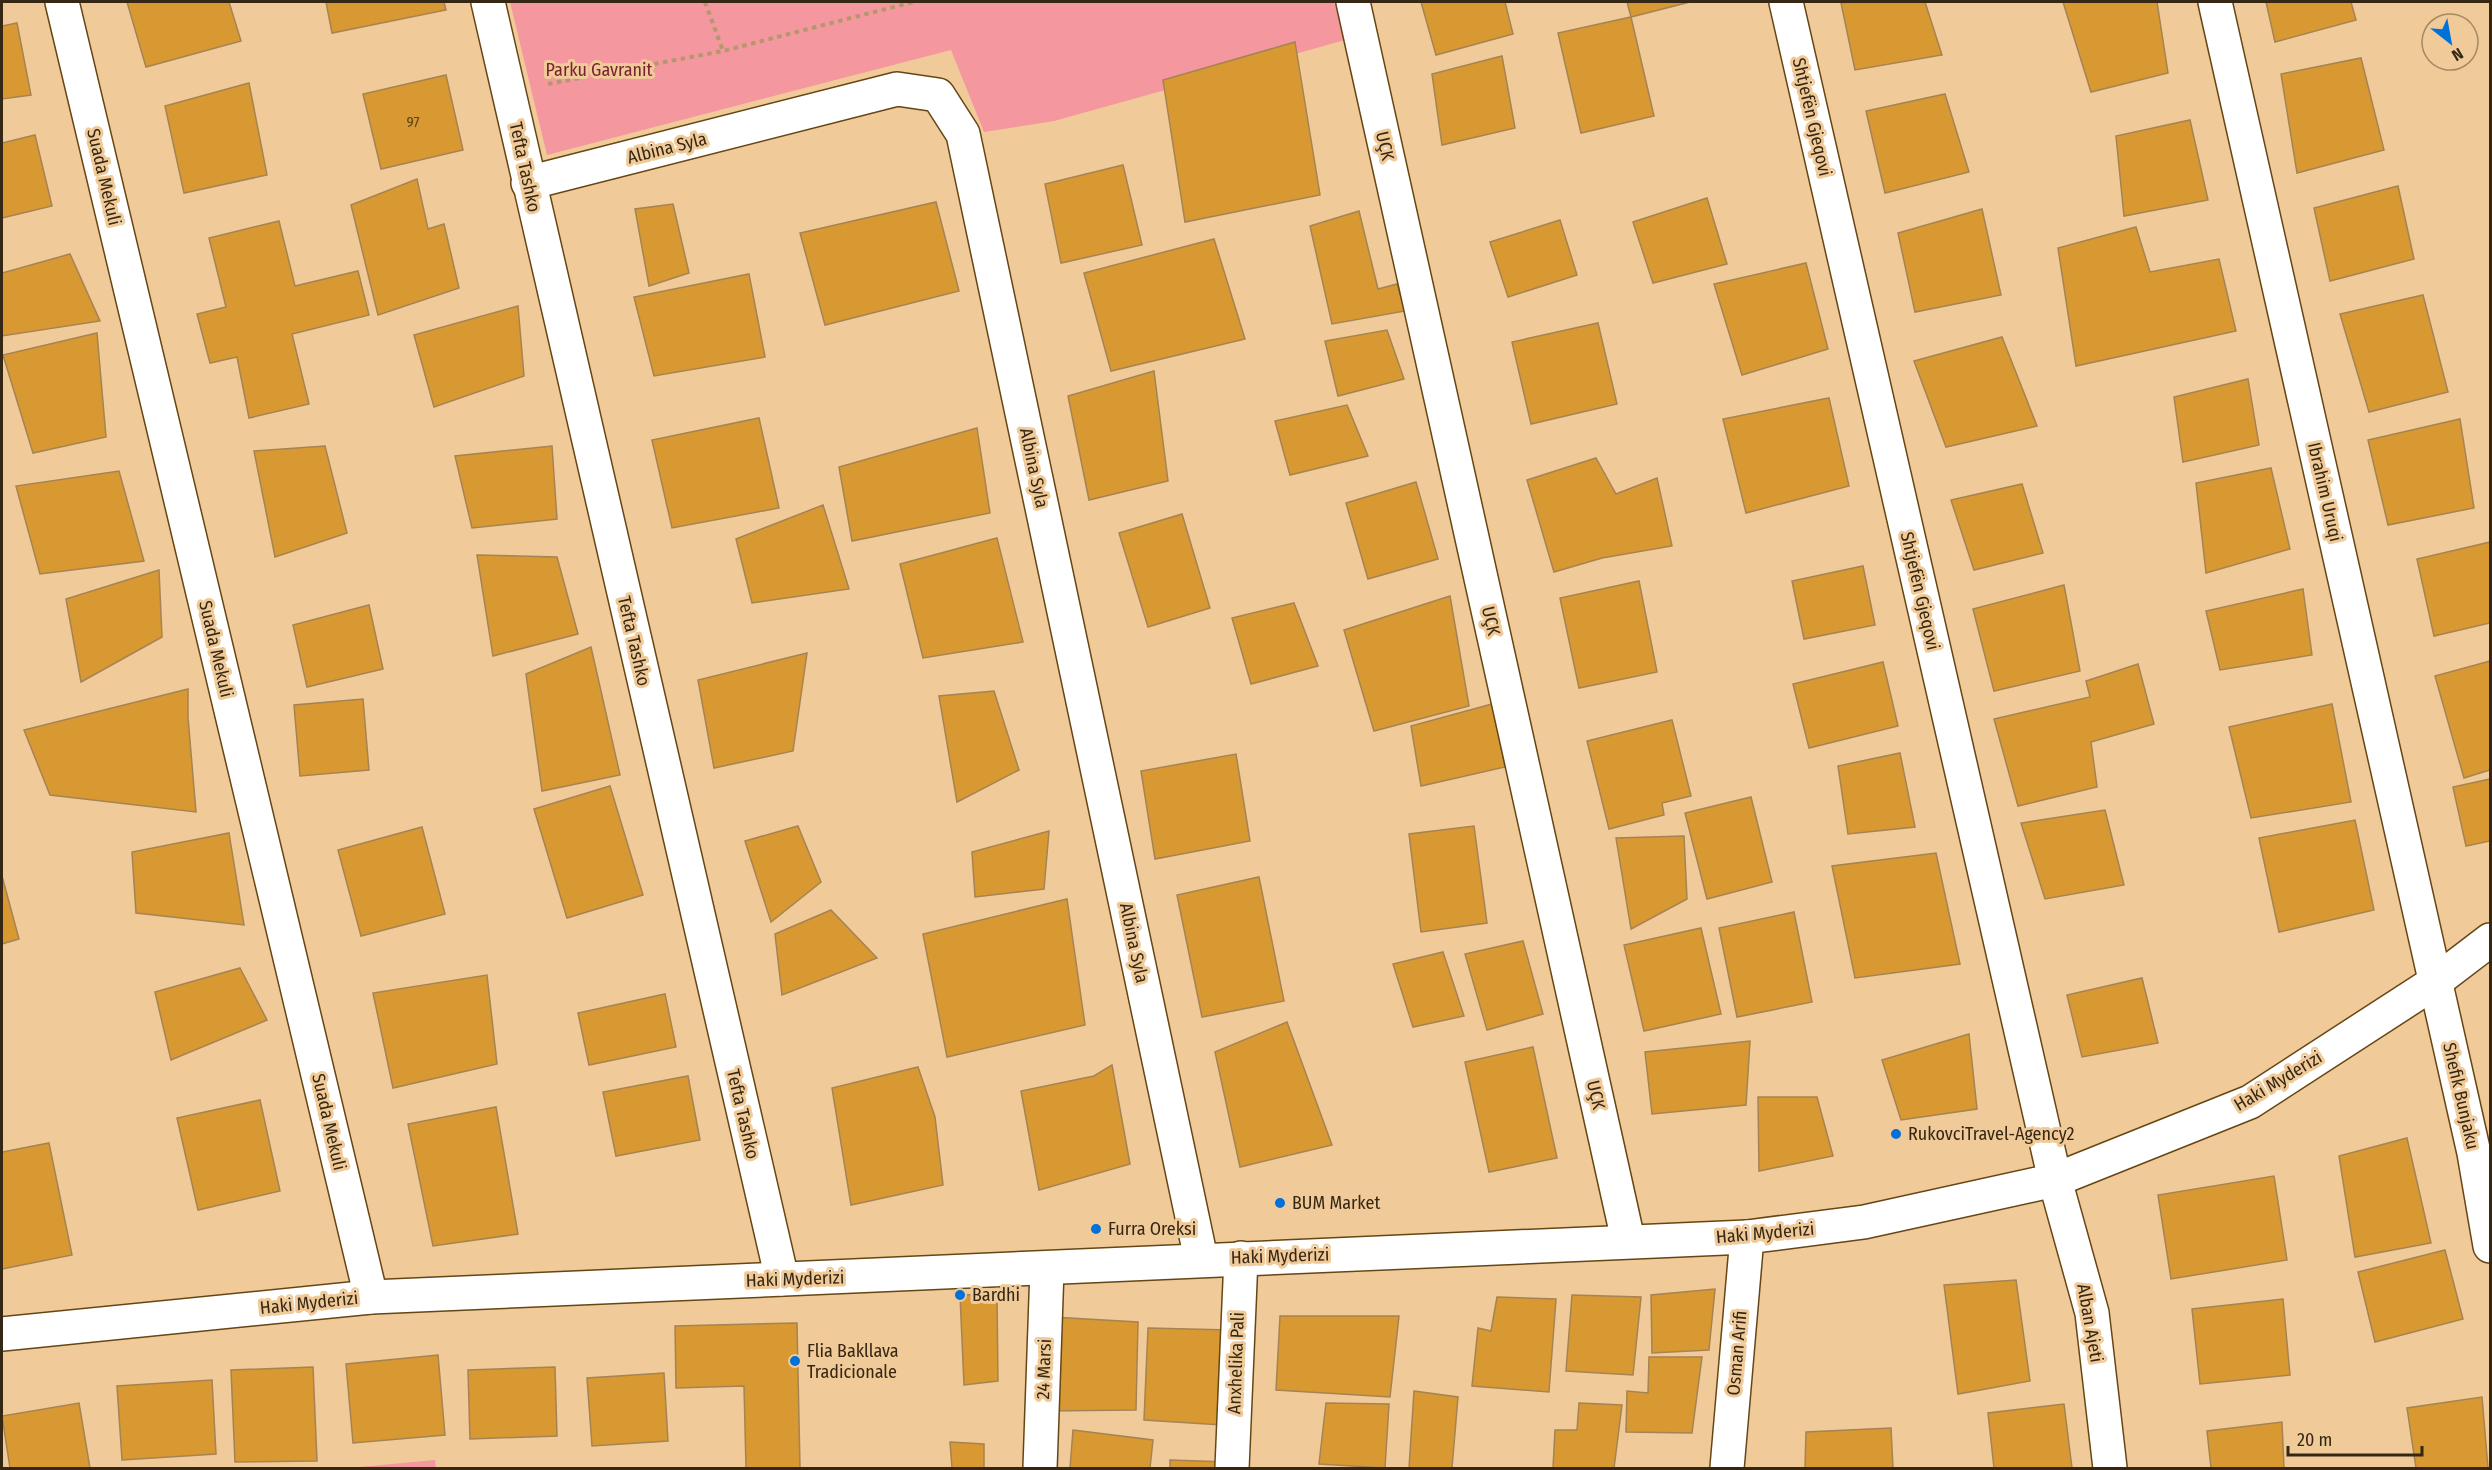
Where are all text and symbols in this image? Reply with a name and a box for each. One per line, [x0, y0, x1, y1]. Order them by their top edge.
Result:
north arrow [2420, 12, 2480, 72]
text: N [2448, 44, 2466, 65]
street label: Shtjefën Gjeqovi [1788, 56, 1836, 178]
park label: Parku Gavranit [546, 59, 653, 81]
house number: 97 [406, 113, 420, 131]
street label: Tefta Tashko [505, 120, 545, 214]
street label: Suada Mekuli [82, 127, 126, 227]
street label: Albina Syla [625, 127, 709, 168]
street label: UÇK [1371, 129, 1399, 163]
street label: Albina Syla [1015, 426, 1053, 510]
street label: Ibrahim Uruqi [2303, 440, 2347, 544]
street label: Shtjefën Gjeqovi [1896, 530, 1944, 652]
street label: Tefta Tashko [613, 594, 655, 688]
street label: Suada Mekuli [194, 599, 238, 699]
street label: UÇK [1477, 604, 1505, 638]
street label: Albina Syla [1115, 901, 1153, 985]
street label: Shefik Bunjaku [2438, 1040, 2484, 1152]
street label: Haki Myderizi [2230, 1046, 2326, 1116]
street label: Tefta Tashko [722, 1067, 764, 1161]
street label: Suada Mekuli [307, 1072, 351, 1172]
street label: UÇK [1582, 1078, 1610, 1112]
place label: RukovciTravel-Agency2 [1908, 1123, 2075, 1145]
marker: RukovciTravel-Agency2 [1889, 1127, 1903, 1141]
place label: BUM Market [1292, 1192, 1380, 1214]
marker: BUM Market [1273, 1196, 1287, 1210]
place label: Furra Oreksi [1108, 1218, 1196, 1240]
street label: Haki Myderizi [1715, 1218, 1815, 1248]
marker: Furra Oreksi [1089, 1222, 1103, 1236]
street label: Haki Myderizi [1230, 1243, 1330, 1269]
street label: Haki Myderizi [745, 1266, 845, 1292]
street label: Alban Ajeti [2072, 1282, 2108, 1364]
place label: Bardhi [972, 1284, 1020, 1306]
street label: Haki Myderizi [259, 1287, 359, 1319]
marker: Bardhi [953, 1288, 967, 1302]
street label: Osman Arifi [1722, 1310, 1752, 1396]
street label: Anxhelika Pali [1223, 1312, 1249, 1414]
street label: 24 Marsi [1032, 1338, 1056, 1400]
place label: Flia Bakllava Tradicionale [807, 1340, 899, 1383]
marker: Flia Bakllava Tradicionale [788, 1354, 802, 1368]
scale bar [2288, 1419, 2422, 1457]
text: 20 m [2297, 1429, 2332, 1451]

